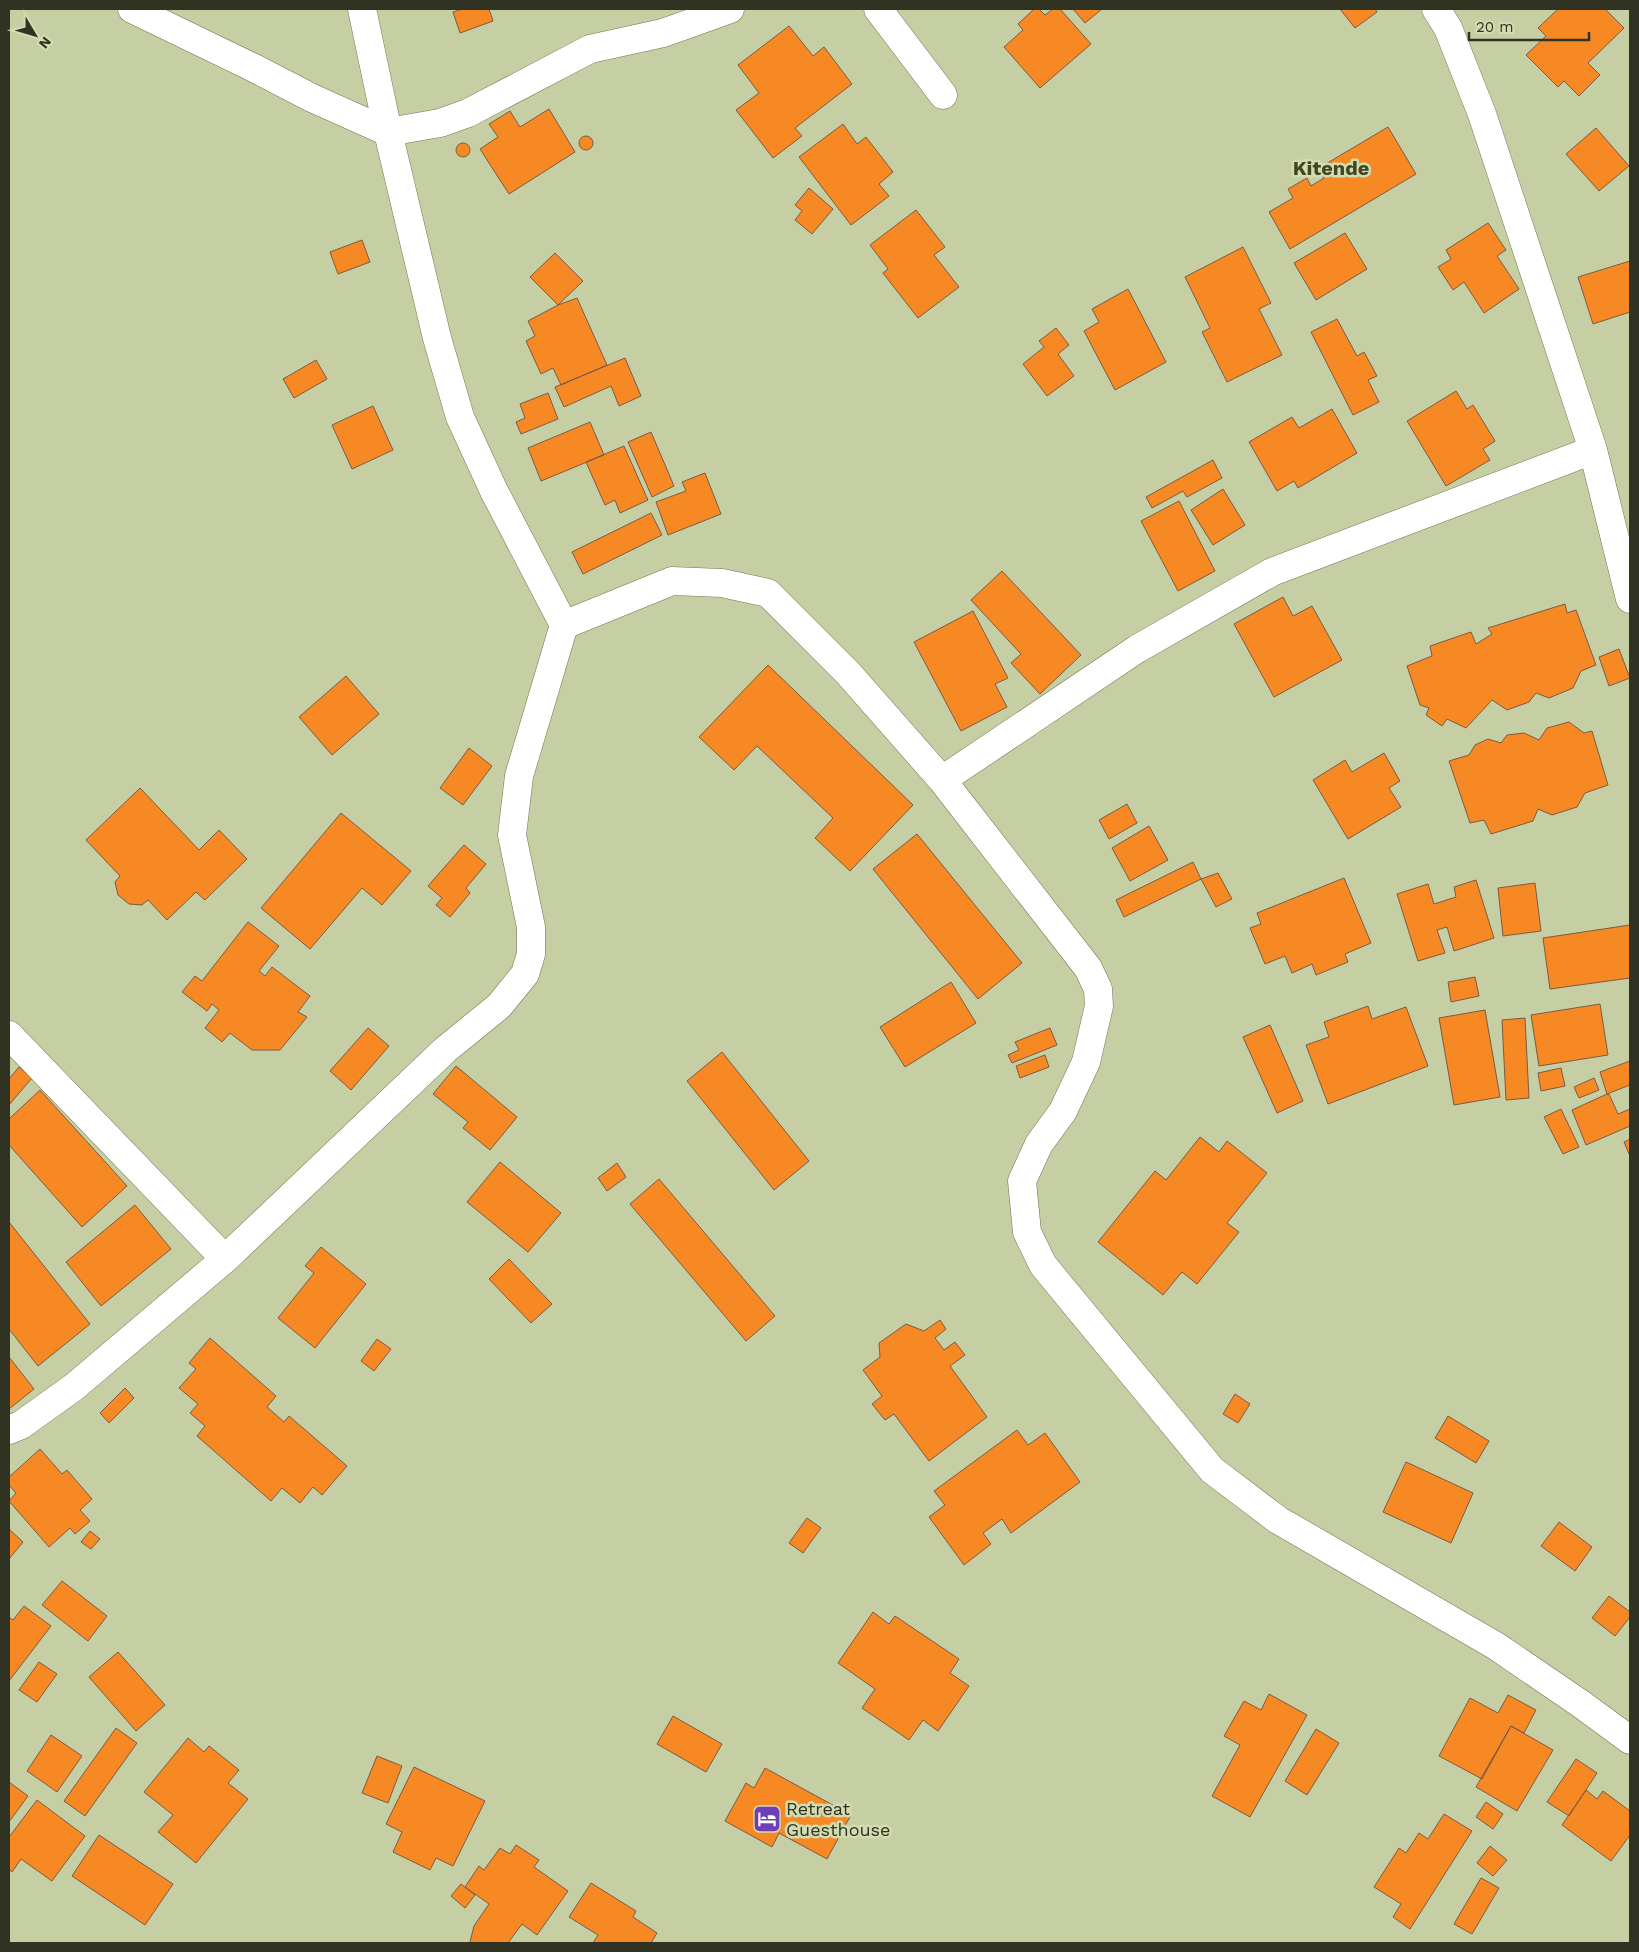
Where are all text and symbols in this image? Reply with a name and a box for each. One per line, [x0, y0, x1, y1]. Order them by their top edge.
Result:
north arrow [10, 10, 60, 60]
scale bar [1469, 10, 1589, 42]
text: 20 m [1476, 18, 1514, 36]
text: N [36, 34, 55, 52]
district label: Kitende [1293, 156, 1369, 180]
place label: Retreat Guesthouse [786, 1798, 890, 1840]
hotel icon: Retreat Guesthouse [752, 1804, 782, 1834]

